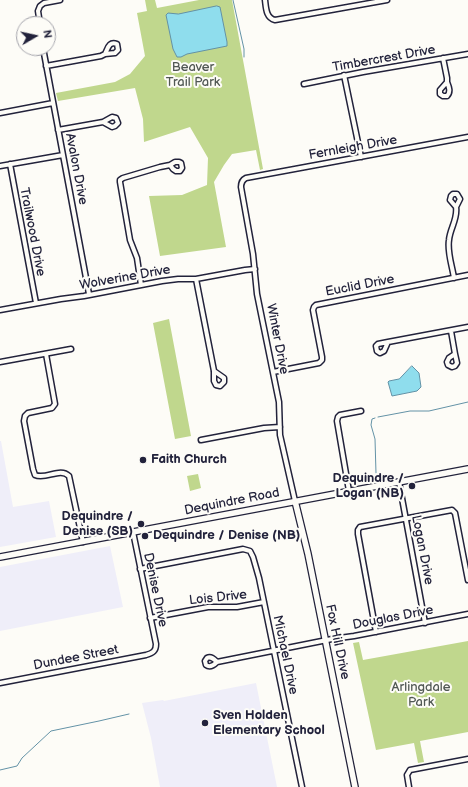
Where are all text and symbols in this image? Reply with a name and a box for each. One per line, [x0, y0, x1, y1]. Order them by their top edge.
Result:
north arrow [16, 16, 56, 56]
text: N [40, 29, 54, 39]
street label: Timbercrest Drive [331, 42, 437, 76]
park label: Beaver Trail Park [166, 60, 220, 91]
street label: Avalon Drive [61, 132, 91, 206]
street label: Fernleigh Drive [308, 133, 398, 163]
street label: Trailwood Drive [16, 186, 48, 278]
street label: Wolverine Drive [78, 262, 172, 294]
street label: Euclid Drive [324, 272, 396, 300]
street label: Winter Drive [263, 302, 291, 376]
place label: Faith Church [151, 452, 227, 468]
marker: Faith Church [138, 455, 148, 465]
place label: Dequindre / Logan (NB) [333, 471, 404, 502]
marker: Dequindre / Logan (NB) [407, 481, 417, 491]
street label: Dequindre Road [183, 485, 281, 519]
place label: Dequindre / Denise (SB) [62, 509, 133, 540]
street label: Logan Drive [408, 514, 436, 586]
marker: Dequindre / Denise (SB) [136, 519, 146, 529]
place label: Dequindre / Denise (NB) [153, 528, 300, 544]
marker: Dequindre / Denise (NB) [140, 531, 150, 541]
street label: Denise Drive [140, 551, 170, 629]
street label: Lois Drive [188, 587, 248, 609]
street label: Fox Hill Drive [321, 603, 353, 681]
street label: Douglas Drive [351, 603, 435, 633]
street label: Michael Drive [269, 614, 301, 696]
street label: Dundee Street [32, 642, 120, 674]
park label: Arlingdale Park [392, 680, 450, 711]
place label: Sven Holden Elementary School [213, 708, 325, 739]
marker: Sven Holden Elementary School [200, 718, 210, 728]

